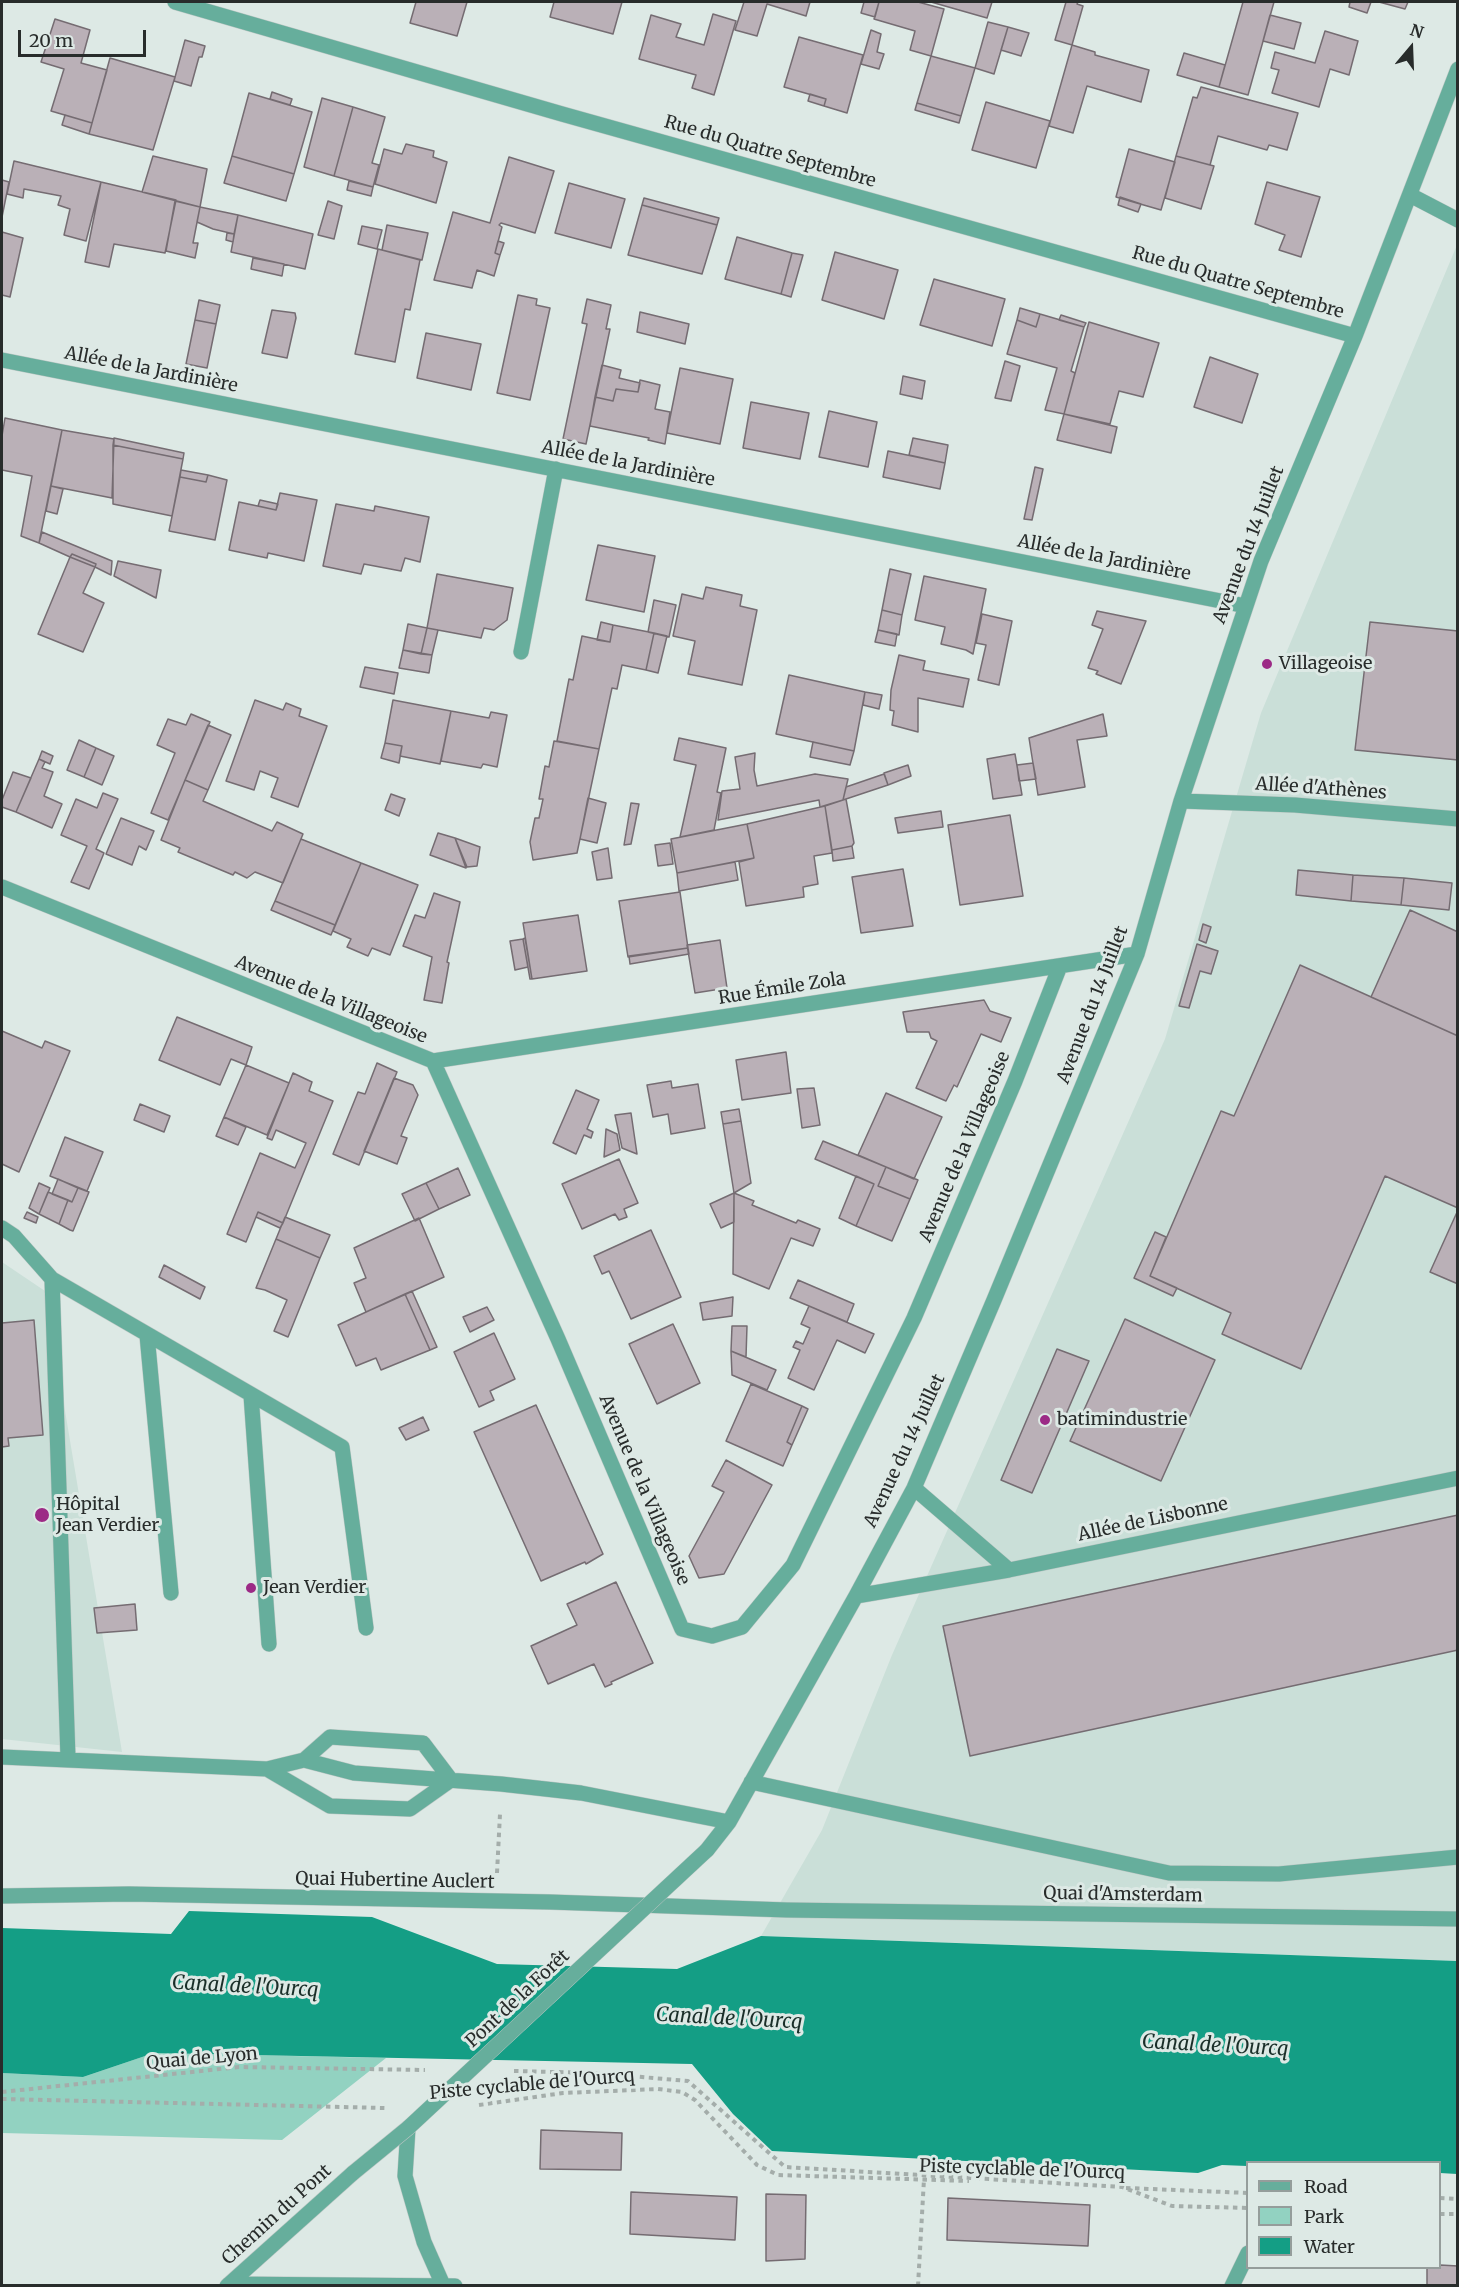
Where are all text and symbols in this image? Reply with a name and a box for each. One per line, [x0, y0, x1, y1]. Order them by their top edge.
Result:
scale bar [21, 18, 148, 56]
north arrow [1381, 18, 1441, 78]
text: N [1408, 19, 1426, 42]
text: 20 m [29, 29, 73, 52]
street label: Rue du Quatre Septembre [662, 111, 878, 193]
street label: Rue du Quatre Septembre [1130, 242, 1346, 324]
street label: Allée de la Jardinière [63, 343, 239, 397]
street label: Allée de la Jardinière [540, 437, 716, 491]
street label: Avenue du 14 Juillet [1209, 463, 1289, 627]
street label: Allée de la Jardinière [1016, 531, 1192, 585]
place label: Villageoise [1279, 653, 1372, 675]
marker: Villageoise [1260, 657, 1274, 671]
street label: Allée d'Athènes [1255, 774, 1387, 804]
street label: Avenue du 14 Juillet [1053, 923, 1133, 1087]
street label: Avenue de la Villageoise [232, 952, 430, 1048]
street label: Rue Émile Zola [717, 968, 847, 1010]
street label: Avenue de la Villageoise [915, 1048, 1015, 1246]
street label: Avenue du 14 Juillet [860, 1371, 950, 1531]
street label: Avenue de la Villageoise [594, 1391, 694, 1589]
place label: batimindustrie [1057, 1409, 1187, 1431]
marker: batimindustrie [1038, 1413, 1052, 1427]
place label: Hôpital Jean Verdier [56, 1494, 159, 1537]
street label: Allée de Lisbonne [1076, 1494, 1230, 1546]
marker: Hôpital Jean Verdier [33, 1506, 51, 1524]
place label: Jean Verdier [263, 1577, 366, 1599]
marker: Jean Verdier [244, 1581, 258, 1595]
street label: Quai Hubertine Auclert [295, 1868, 495, 1894]
street label: Quai d'Amsterdam [1043, 1883, 1203, 1907]
street label: Pont de la Forêt [462, 1946, 574, 2052]
water label: Canal de l'Ourcq [171, 1971, 319, 2003]
water label: Canal de l'Ourcq [655, 2003, 803, 2035]
water label: Canal de l'Ourcq [1141, 2030, 1289, 2062]
street label: Quai de Lyon [145, 2043, 259, 2075]
street label: Piste cyclable de l'Ourcq [429, 2065, 635, 2105]
street label: Piste cyclable de l'Ourcq [919, 2156, 1125, 2184]
street label: Chemin du Pont [218, 2160, 336, 2270]
legend [1246, 2161, 1441, 2269]
text: Road [1304, 2175, 1348, 2198]
text: Park [1304, 2205, 1344, 2228]
text: Water [1304, 2235, 1355, 2258]

